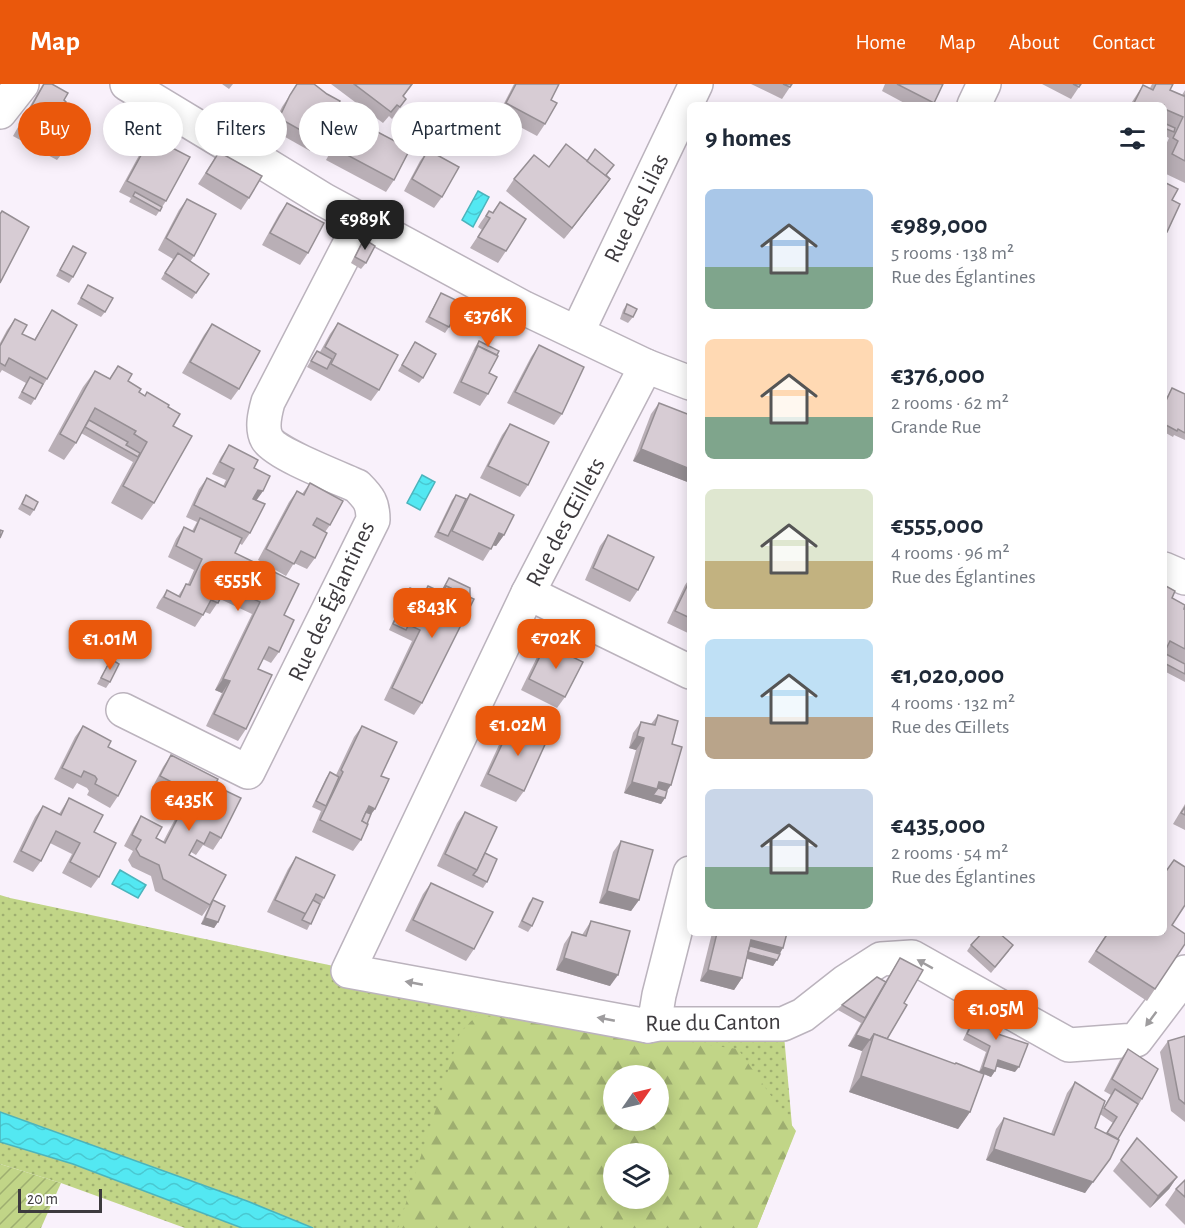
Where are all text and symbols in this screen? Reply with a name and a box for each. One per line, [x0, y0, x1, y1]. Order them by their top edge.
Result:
text: Map [30, 28, 80, 56]
text: Home [855, 32, 906, 53]
text: Map [939, 32, 976, 53]
text: About [1009, 32, 1059, 53]
text: Contact [1092, 32, 1155, 53]
chip: Buy [18, 102, 91, 156]
chip: Rent [103, 102, 183, 156]
chip: Filters [195, 102, 287, 156]
chip: New [299, 102, 379, 156]
chip: Apartment [391, 102, 522, 156]
icon: filters [1116, 122, 1149, 155]
text: 9 homes [705, 125, 791, 151]
street label: Rue des Lilas [600, 150, 674, 267]
pin: €989K [323, 200, 407, 251]
text: €989K [340, 209, 390, 229]
text: €989,000 [891, 212, 988, 238]
icon: home [753, 213, 825, 285]
text: 5 rooms · 138 m² [891, 243, 1014, 263]
text: Rue des Églantines [891, 267, 1036, 287]
pin: €376K [446, 297, 530, 348]
text: €376K [464, 306, 512, 326]
text: €376,000 [891, 362, 985, 388]
icon: home [753, 363, 825, 435]
text: 2 rooms · 62 m² [891, 393, 1009, 413]
text: Grande Rue [891, 417, 981, 437]
street label: Rue des Œillets [522, 454, 610, 591]
text: €555,000 [891, 512, 983, 538]
icon: home [753, 513, 825, 585]
street label: Rue des Églantines [283, 517, 379, 685]
text: 4 rooms · 96 m² [891, 543, 1009, 563]
pin: €555K [196, 561, 280, 612]
text: Rue des Églantines [891, 567, 1036, 587]
text: €555K [215, 570, 261, 590]
pin: €843K [390, 588, 474, 639]
text: €843K [407, 597, 457, 617]
pin: €702K [514, 619, 598, 670]
pin: €1.01M [61, 620, 159, 671]
text: €702K [531, 628, 581, 648]
text: €1.01M [83, 629, 137, 649]
text: €1,020,000 [891, 662, 1004, 688]
icon: home [753, 663, 825, 735]
text: 4 rooms · 132 m² [891, 693, 1015, 713]
pin: €1.02M [469, 706, 567, 757]
text: €1.02M [490, 715, 546, 735]
text: Rue des Œillets [891, 717, 1009, 737]
pin: €435K [147, 781, 231, 832]
text: €435K [165, 790, 213, 810]
text: €435,000 [891, 812, 985, 838]
icon: home [753, 813, 825, 885]
text: 2 rooms · 54 m² [891, 843, 1008, 863]
text: Rue des Églantines [891, 867, 1036, 887]
one-way arrow [916, 959, 933, 969]
one-way arrow [405, 978, 424, 987]
pin: €1.05M [947, 990, 1045, 1041]
text: €1.05M [968, 999, 1024, 1019]
street label: Rue du Canton [645, 1010, 781, 1036]
one-way arrow [1146, 1012, 1158, 1027]
one-way arrow [596, 1014, 615, 1023]
north arrow [603, 1065, 669, 1131]
map controls [603, 1065, 669, 1209]
button: layers [603, 1143, 669, 1209]
scale bar [18, 1186, 102, 1214]
text: 20 m [27, 1191, 58, 1207]

